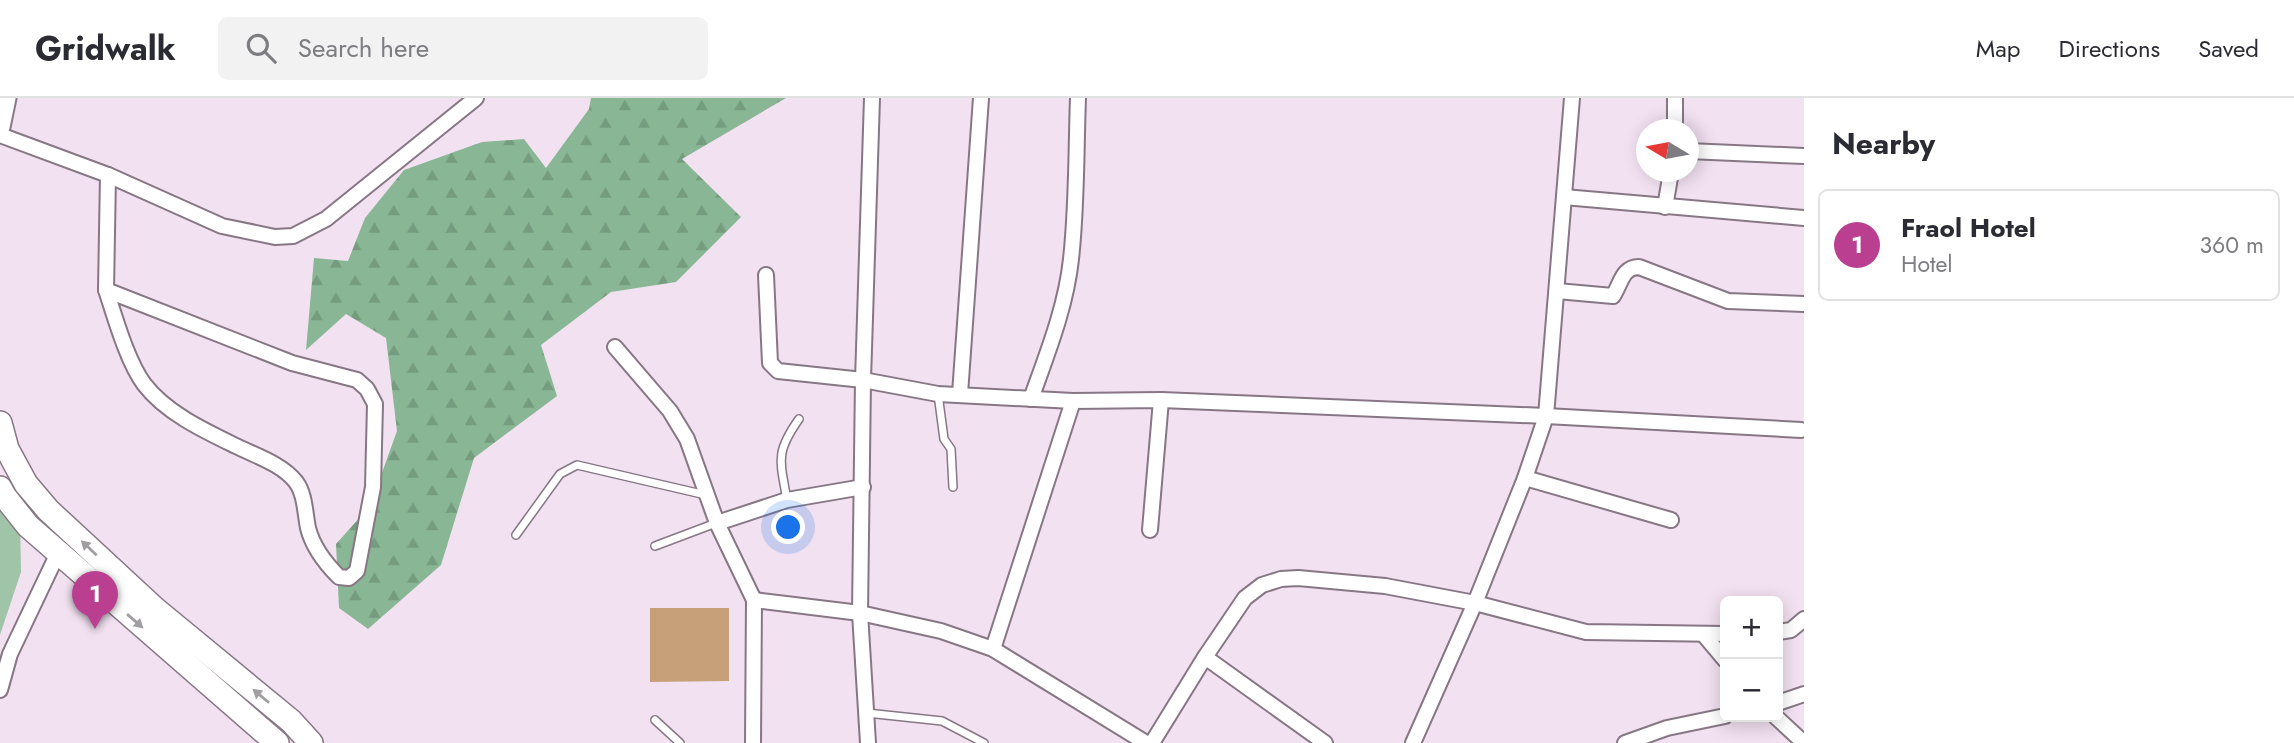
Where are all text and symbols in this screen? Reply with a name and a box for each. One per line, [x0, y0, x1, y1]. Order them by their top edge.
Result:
search box [218, 17, 708, 80]
text: Gridwalk [35, 25, 176, 72]
icon: search [242, 29, 280, 67]
text: Search here [298, 29, 429, 67]
text: Map [1976, 31, 2021, 66]
text: Directions [2059, 31, 2160, 66]
text: Saved [2198, 31, 2259, 66]
north arrow [1636, 119, 1699, 182]
text: Nearby [1832, 122, 1935, 165]
text: Fraol Hotel [1901, 209, 2036, 247]
text: 1 [1851, 228, 1863, 262]
text: 360 m [2200, 228, 2264, 262]
text: Hotel [1901, 247, 1953, 281]
your location [771, 510, 805, 544]
one-way arrow [80, 540, 98, 556]
pin: 1 [72, 571, 118, 629]
map controls [1720, 596, 1783, 722]
button: + [1720, 596, 1783, 659]
one-way arrow [127, 613, 144, 628]
button: − [1720, 659, 1783, 722]
one-way arrow [252, 689, 270, 704]

